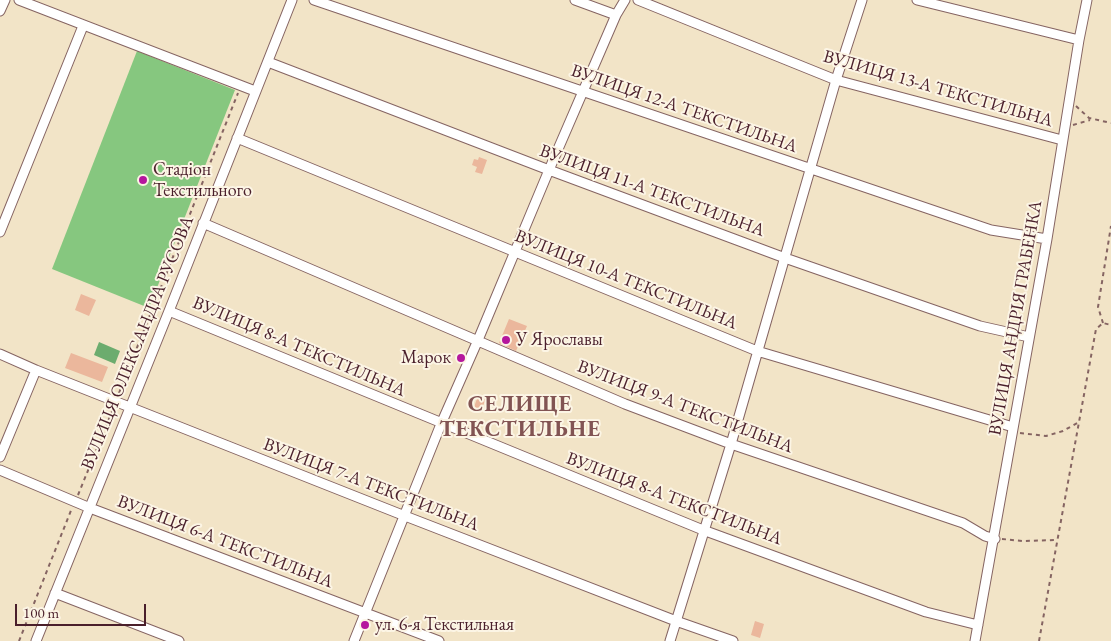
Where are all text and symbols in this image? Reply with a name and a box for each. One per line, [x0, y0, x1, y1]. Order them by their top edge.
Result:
street label: ВУЛИЦЯ 13-А ТЕКСТИЛЬНА [821, 46, 1055, 132]
street label: ВУЛИЦЯ 12-А ТЕКСТИЛЬНА [568, 60, 800, 158]
street label: ВУЛИЦЯ 11-А ТЕКСТИЛЬНА [536, 140, 768, 242]
place label: Стадіон Текстильного [153, 159, 252, 202]
marker: Стадіон Текстильного [137, 174, 149, 186]
street label: ВУЛИЦЯ АНДРІЯ ГРАБЕНКА [985, 199, 1047, 437]
street label: ВУЛИЦЯ ОЛЕКСАНДРА РУСОВА [77, 213, 199, 473]
street label: ВУЛИЦЯ 10-А ТЕКСТИЛЬНА [512, 225, 740, 335]
street label: ВУЛИЦЯ 8-А ТЕКСТИЛЬНА [189, 292, 409, 402]
place label: У Ярославы [516, 329, 603, 351]
marker: У Ярославы [500, 334, 512, 346]
place label: Марок [401, 347, 451, 369]
marker: Марок [455, 352, 467, 364]
street label: ВУЛИЦЯ 9-А ТЕКСТИЛЬНА [574, 356, 796, 458]
district label: СЕЛИЩЕ ТЕКСТИЛЬНЕ [438, 392, 602, 444]
street label: ВУЛИЦЯ 7-А ТЕКСТИЛЬНА [260, 434, 482, 536]
street label: ВУЛИЦЯ 8-А ТЕКСТИЛЬНА [563, 448, 785, 550]
street label: ВУЛИЦЯ 6-А ТЕКСТИЛЬНА [114, 491, 336, 593]
scale bar [18, 594, 149, 626]
text: 100 m [23, 603, 59, 622]
place label: ул. 6-я Текстильная [375, 614, 514, 636]
marker: ул. 6-я Текстильная [359, 619, 371, 631]

